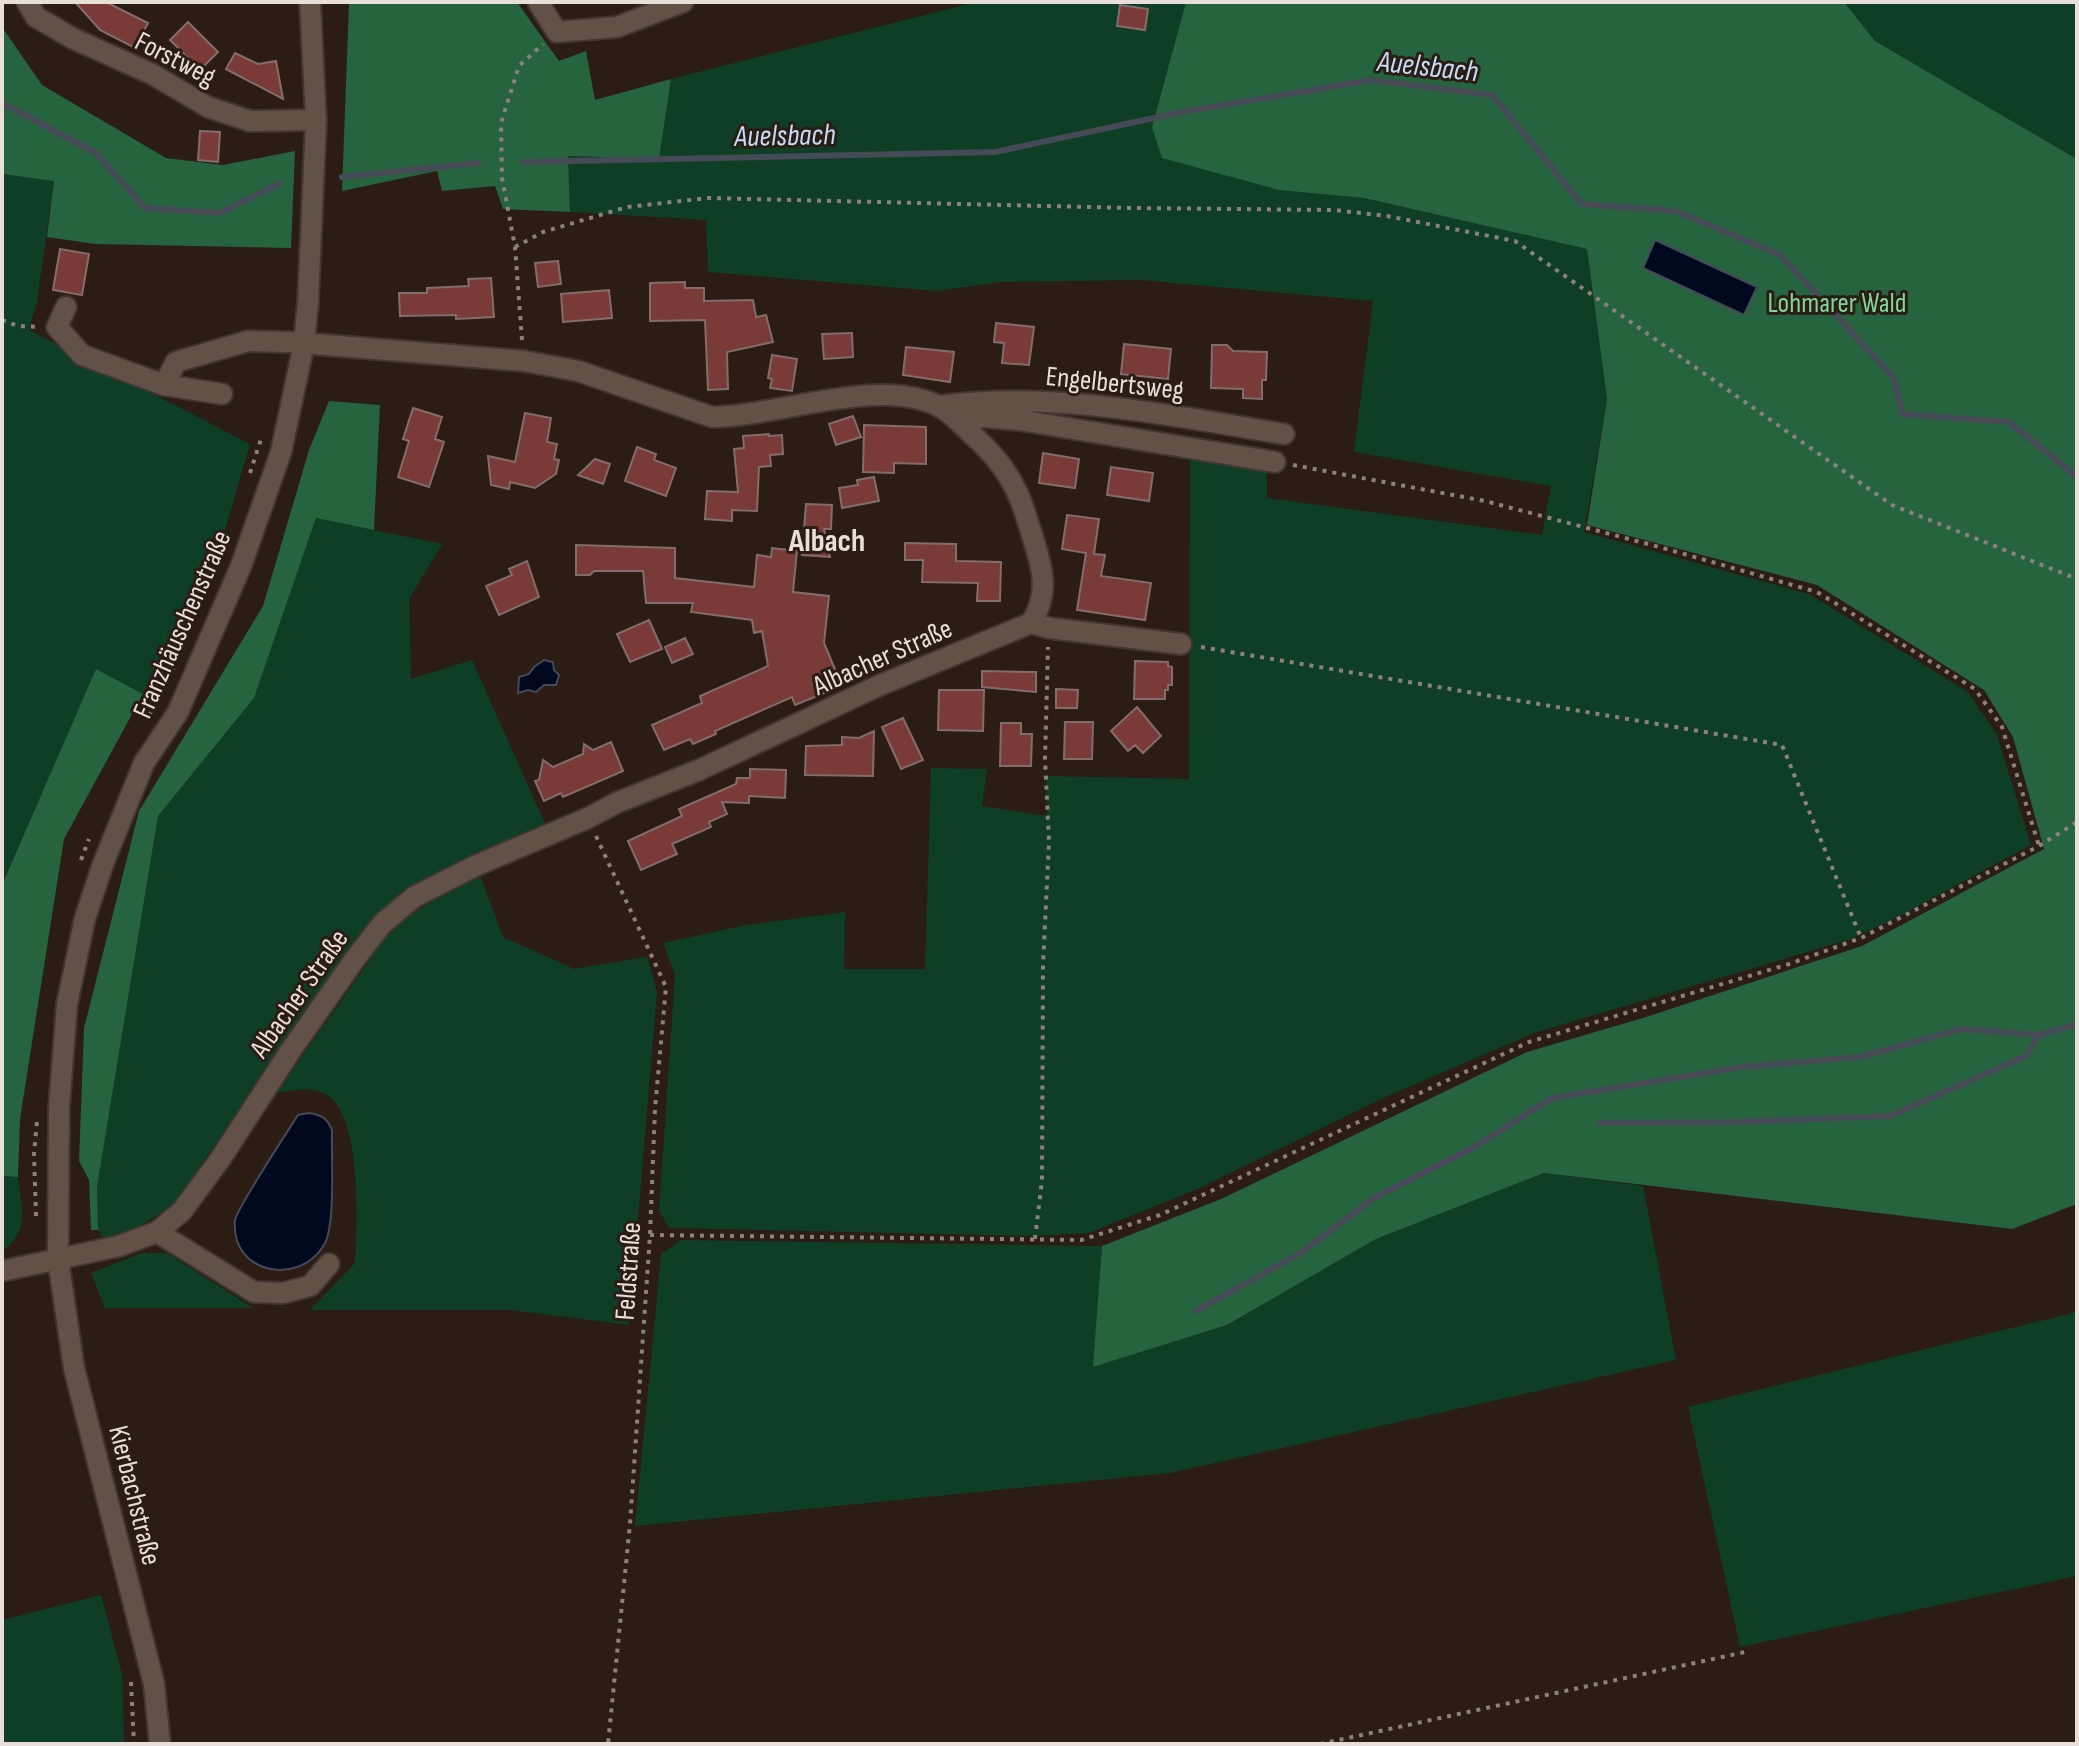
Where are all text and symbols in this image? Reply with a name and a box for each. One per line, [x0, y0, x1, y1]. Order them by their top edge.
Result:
street label: Forstweg [129, 25, 221, 94]
water label: Auelsbach [1375, 44, 1480, 90]
water label: Auelsbach [733, 117, 836, 155]
park label: Lohmarer Wald [1768, 287, 1906, 320]
street label: Engelbertsweg [1044, 360, 1186, 407]
district label: Albach [788, 522, 865, 561]
street label: Franzhäuschenstraße [126, 526, 239, 724]
street label: Albacher Straße [807, 612, 957, 703]
street label: Albacher Straße [242, 923, 355, 1065]
street label: Feldstraße [609, 1221, 648, 1321]
street label: Kierbachstraße [101, 1422, 168, 1569]

